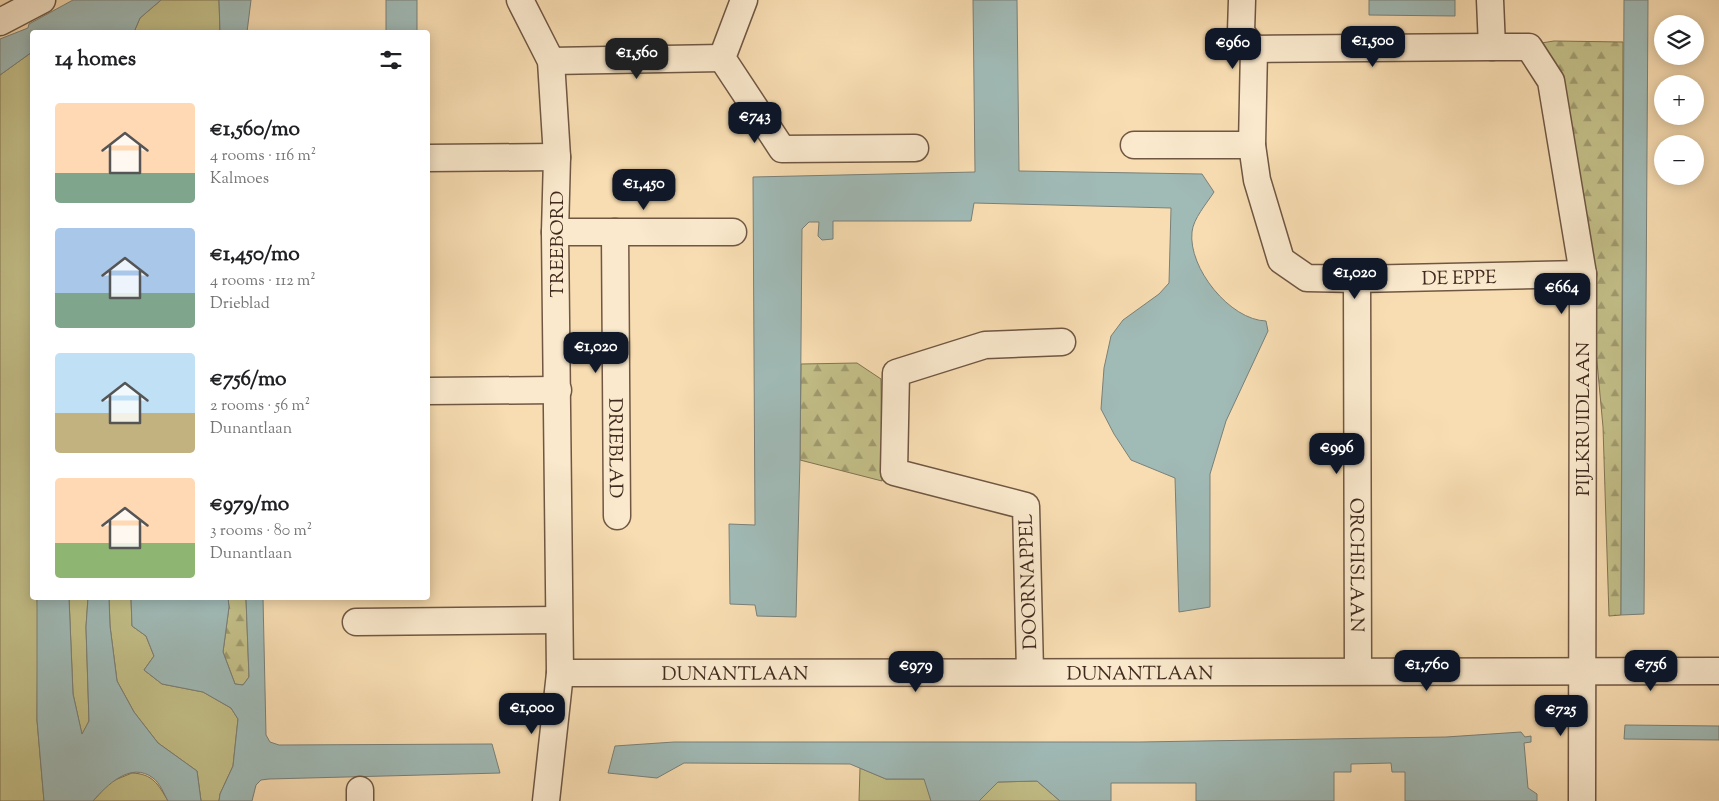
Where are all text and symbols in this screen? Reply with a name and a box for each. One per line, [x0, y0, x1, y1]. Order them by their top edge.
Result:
map controls [1654, 15, 1704, 185]
button: layers [1654, 15, 1704, 65]
pin: €1,500 [1332, 26, 1414, 68]
pin: €960 [1203, 28, 1263, 70]
text: €1,500 [1352, 30, 1394, 53]
text: €960 [1216, 32, 1250, 55]
pin: €1,560 [596, 38, 678, 80]
text: €1,560 [616, 42, 658, 65]
text: 14 homes [55, 45, 136, 75]
icon: filters [377, 46, 405, 74]
button: + [1654, 75, 1704, 125]
pin: €743 [725, 102, 785, 144]
text: €743 [739, 106, 771, 129]
text: €1,560/mo [210, 115, 300, 145]
icon: home [95, 123, 155, 183]
button: − [1654, 135, 1704, 185]
text: 4 rooms · 116 m² [210, 145, 316, 168]
text: Kalmoes [210, 168, 269, 191]
pin: €1,450 [603, 168, 685, 211]
text: €1,450 [623, 173, 665, 196]
street label: TREEBORD [545, 191, 572, 297]
text: €1,450/mo [210, 240, 300, 270]
icon: home [95, 248, 155, 308]
pin: €1,020 [1314, 258, 1396, 300]
text: €1,020 [1333, 262, 1377, 285]
street label: DE EPPE [1421, 265, 1497, 294]
text: 4 rooms · 112 m² [210, 270, 316, 293]
pin: €664 [1532, 272, 1592, 315]
text: €664 [1545, 277, 1579, 300]
text: Drieblad [210, 293, 270, 316]
pin: €1,020 [555, 332, 637, 374]
text: €1,020 [574, 336, 618, 359]
street label: PIJLKRUIDLAAN [1571, 342, 1598, 496]
text: €756/mo [210, 365, 287, 395]
icon: home [95, 373, 155, 433]
text: 2 rooms · 56 m² [210, 395, 310, 418]
street label: DRIEBLAD [600, 398, 628, 498]
text: Dunantlaan [210, 418, 292, 441]
pin: €996 [1307, 432, 1367, 475]
text: €996 [1320, 437, 1354, 460]
text: €979/mo [210, 490, 289, 520]
icon: home [95, 498, 155, 558]
street label: ORCHISLAAN [1342, 498, 1369, 632]
street label: DOORNAPPEL [1014, 513, 1045, 650]
text: 3 rooms · 80 m² [210, 520, 312, 543]
text: Dunantlaan [210, 543, 292, 566]
pin: €979 [886, 650, 946, 693]
pin: €1,760 [1386, 650, 1468, 692]
pin: €756 [1621, 650, 1681, 692]
text: €1,760 [1405, 654, 1449, 677]
text: €756 [1635, 654, 1667, 677]
text: €979 [899, 655, 933, 678]
street label: DUNANTLAAN [1066, 661, 1213, 688]
street label: DUNANTLAAN [661, 662, 808, 689]
pin: €1,000 [491, 692, 573, 735]
pin: €725 [1531, 694, 1591, 737]
text: €1,000 [510, 697, 554, 720]
text: €725 [1546, 699, 1576, 722]

